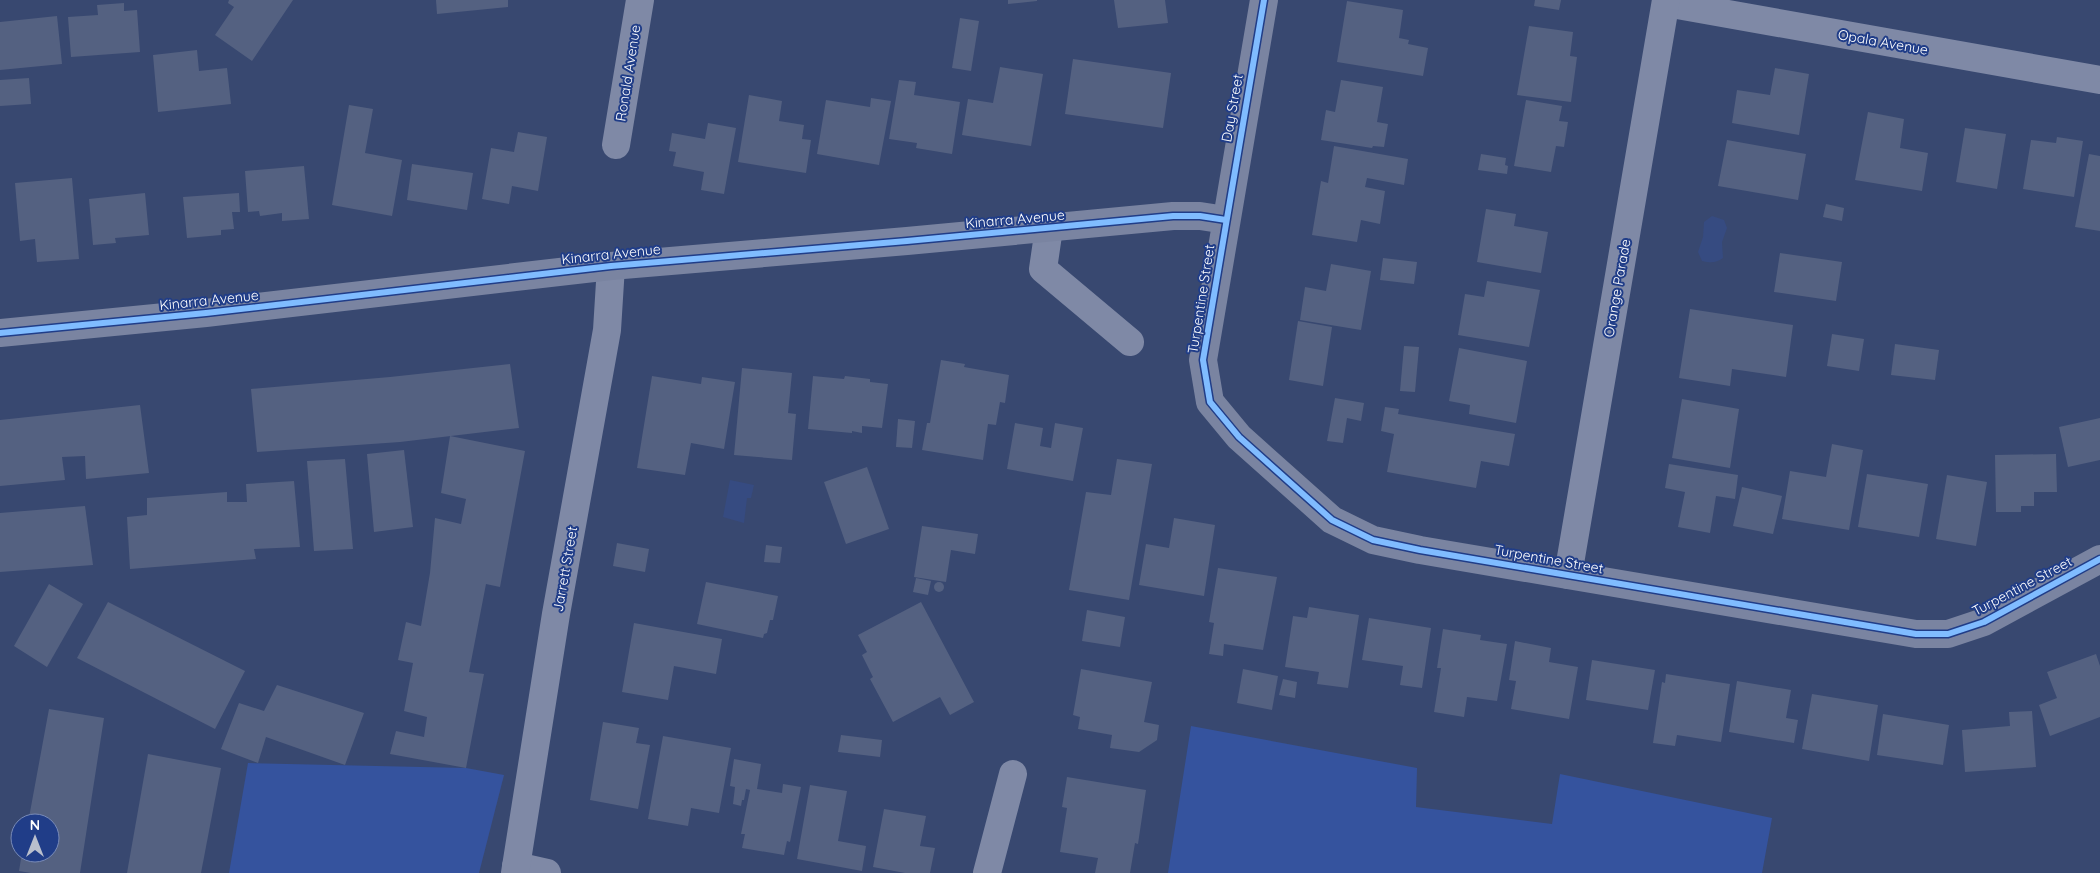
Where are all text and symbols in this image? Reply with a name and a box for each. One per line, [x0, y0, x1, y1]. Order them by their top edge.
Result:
street label: Ronald Avenue [611, 23, 645, 123]
street label: Opala Avenue [1837, 25, 1930, 59]
street label: Day Street [1217, 72, 1247, 143]
street label: Kinarra Avenue [964, 206, 1066, 232]
street label: Orange Parade [1599, 237, 1635, 339]
street label: Kinarra Avenue [560, 240, 662, 268]
street label: Turpentine Street [1183, 243, 1219, 355]
street label: Kinarra Avenue [158, 286, 260, 314]
street label: Jarrett Street [549, 525, 581, 613]
street label: Turpentine Street [1493, 541, 1605, 577]
street label: Turpentine Street [1969, 552, 2075, 620]
north arrow [10, 813, 60, 863]
text: N [30, 816, 40, 834]

